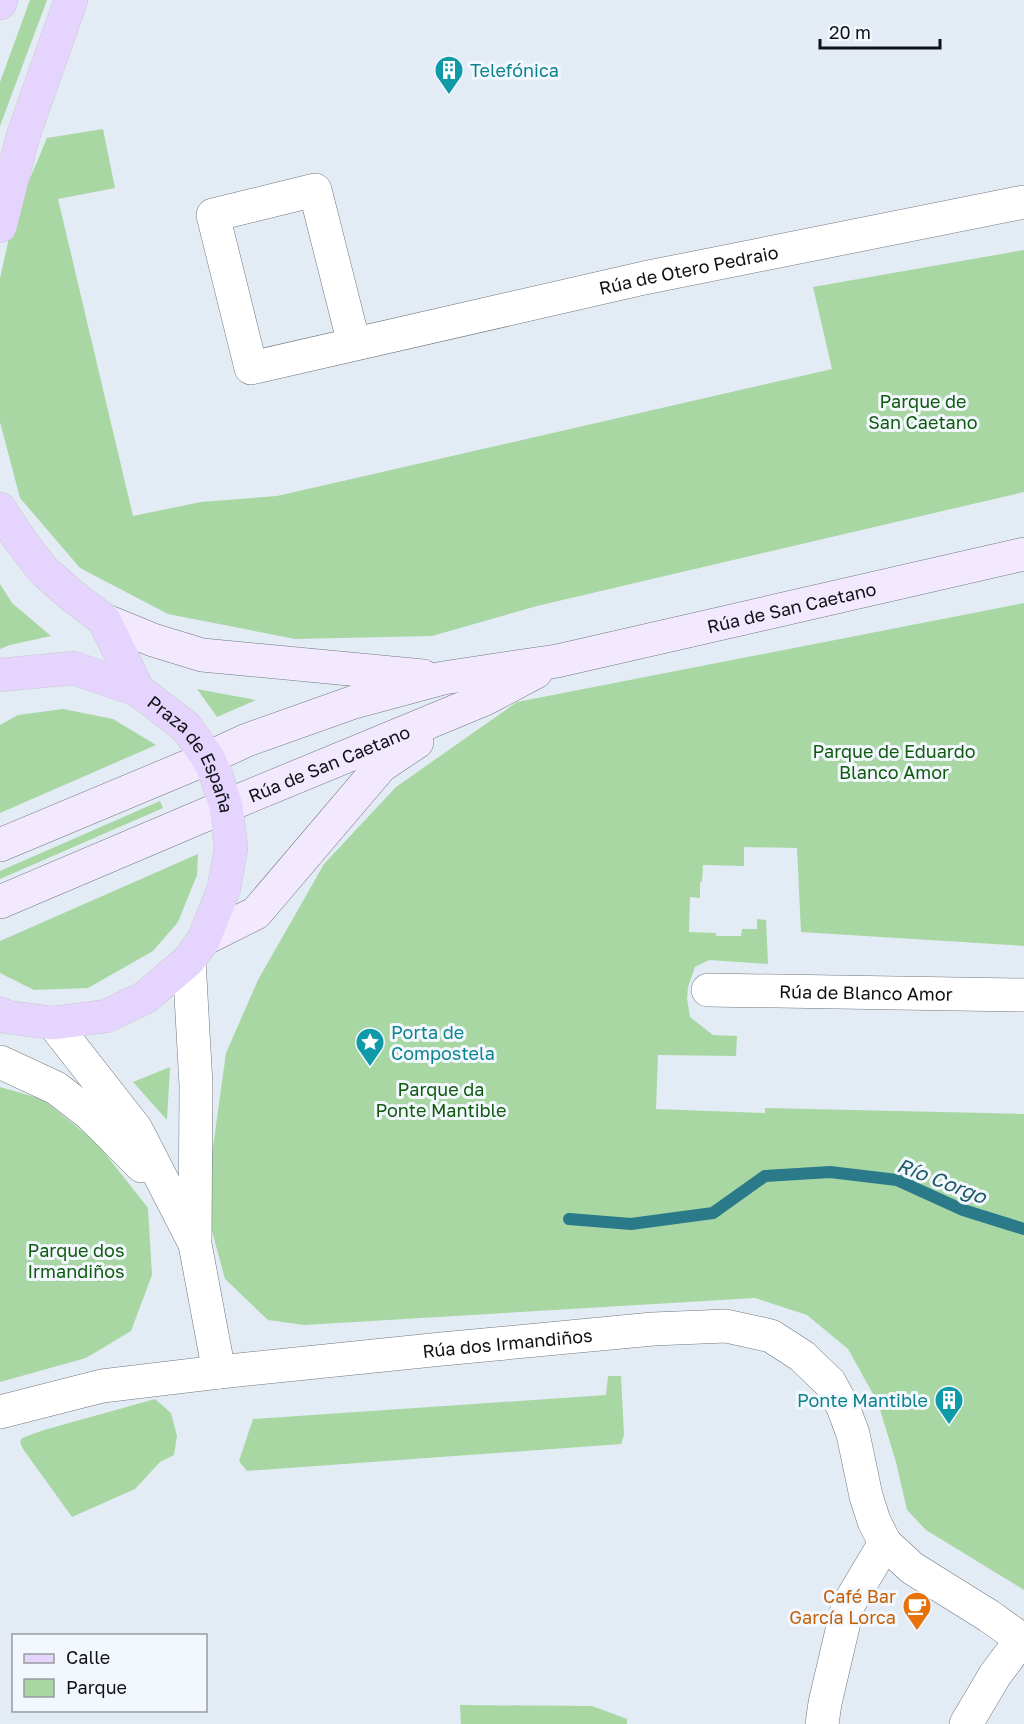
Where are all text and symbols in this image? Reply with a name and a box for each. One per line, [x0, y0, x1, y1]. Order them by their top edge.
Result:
scale bar [820, 12, 940, 50]
text: 20 m [829, 21, 871, 43]
building icon: Telefónica [433, 54, 465, 96]
place label: Telefónica [470, 59, 559, 81]
street label: Rúa de Otero Pedraio [597, 240, 780, 299]
park label: Parque de San Caetano [868, 390, 978, 433]
street label: Rúa de San Caetano [705, 577, 878, 637]
street label: Praza de España [143, 691, 238, 814]
street label: Rúa de San Caetano [245, 720, 413, 807]
park label: Parque de Eduardo Blanco Amor [812, 740, 976, 783]
street label: Rúa de Blanco Amor [779, 980, 953, 1005]
place label: Porta de Compostela [391, 1021, 495, 1064]
place icon: Porta de Compostela [354, 1026, 386, 1068]
park label: Parque da Ponte Mantible [375, 1078, 507, 1121]
water label: Río Corgo [894, 1152, 991, 1209]
park label: Parque dos Irmandiños [27, 1239, 125, 1282]
street label: Rúa dos Irmandiños [421, 1324, 593, 1362]
building icon: Ponte Mantible [933, 1384, 965, 1426]
place label: Ponte Mantible [797, 1389, 928, 1411]
place label: Café Bar García Lorca [789, 1585, 896, 1628]
cafe icon: Café Bar García Lorca [901, 1590, 933, 1632]
legend [12, 1634, 207, 1712]
text: Calle [66, 1646, 110, 1668]
text: Parque [66, 1676, 127, 1698]

